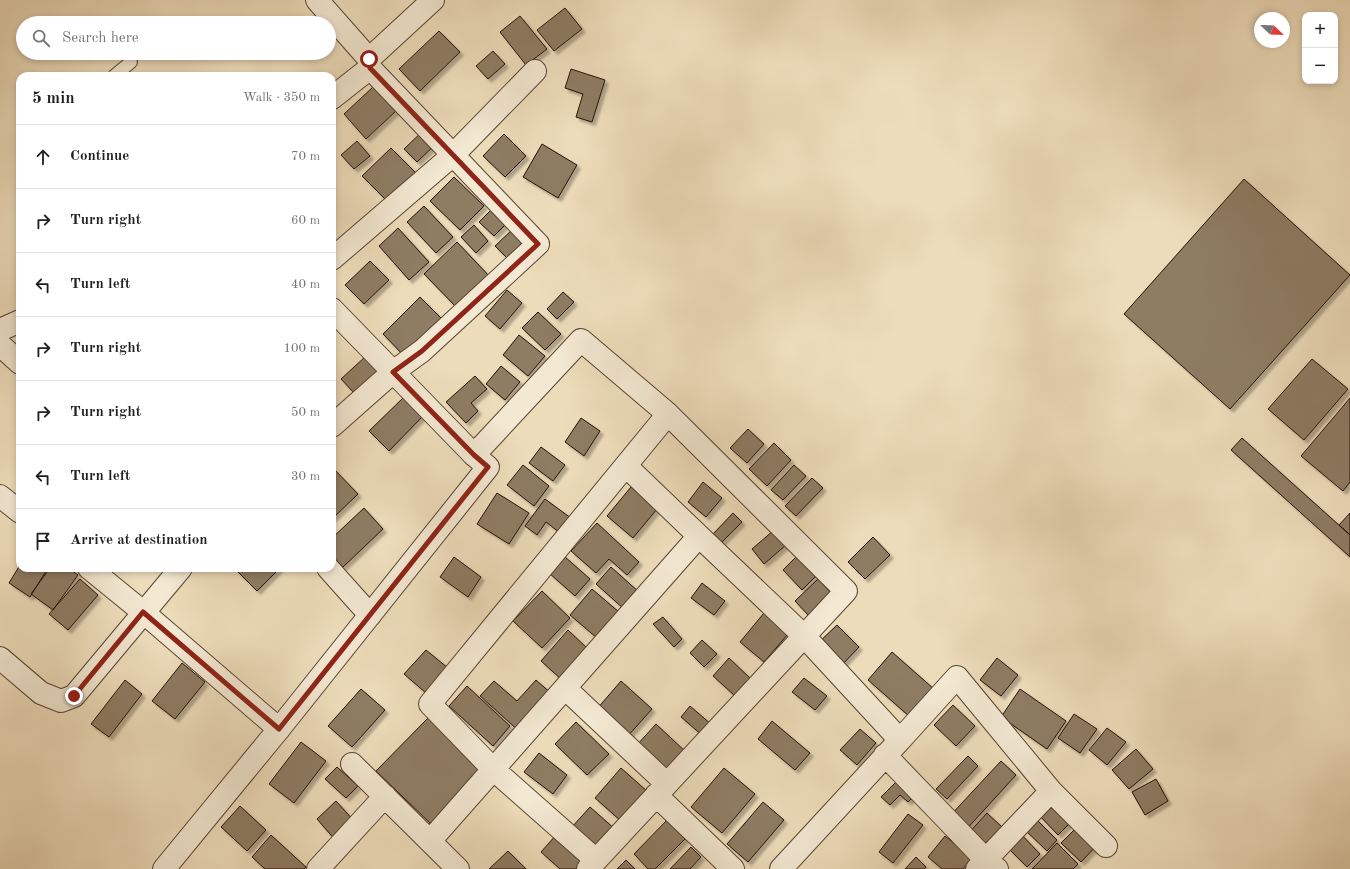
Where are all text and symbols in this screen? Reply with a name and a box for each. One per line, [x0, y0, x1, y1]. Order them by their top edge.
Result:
north arrow [1254, 12, 1290, 48]
map controls [1302, 12, 1338, 84]
button: + [1302, 12, 1338, 48]
search box [16, 16, 336, 60]
icon: search [30, 27, 52, 49]
text: Search here [62, 31, 139, 46]
button: − [1302, 48, 1338, 84]
route start [360, 50, 378, 68]
text: 5 min [32, 90, 75, 107]
text: Walk · 350 m [243, 91, 320, 104]
icon: ahead [32, 146, 54, 168]
text: Continue [70, 149, 129, 164]
text: 70 m [291, 150, 320, 163]
icon: right [32, 210, 54, 232]
text: Turn right [70, 213, 141, 228]
text: 60 m [291, 214, 320, 227]
icon: left [32, 274, 54, 296]
text: Turn left [70, 277, 130, 292]
text: 40 m [291, 278, 320, 291]
icon: right [32, 338, 54, 360]
text: Turn right [70, 341, 141, 356]
text: 100 m [283, 342, 320, 355]
icon: right [32, 402, 54, 424]
text: Turn right [70, 405, 141, 420]
text: 50 m [291, 406, 320, 419]
icon: left [32, 466, 54, 488]
text: Turn left [70, 469, 130, 484]
text: 30 m [291, 470, 320, 483]
icon: arrive [32, 530, 54, 552]
text: Arrive at destination [70, 533, 208, 548]
route end [65, 687, 83, 705]

